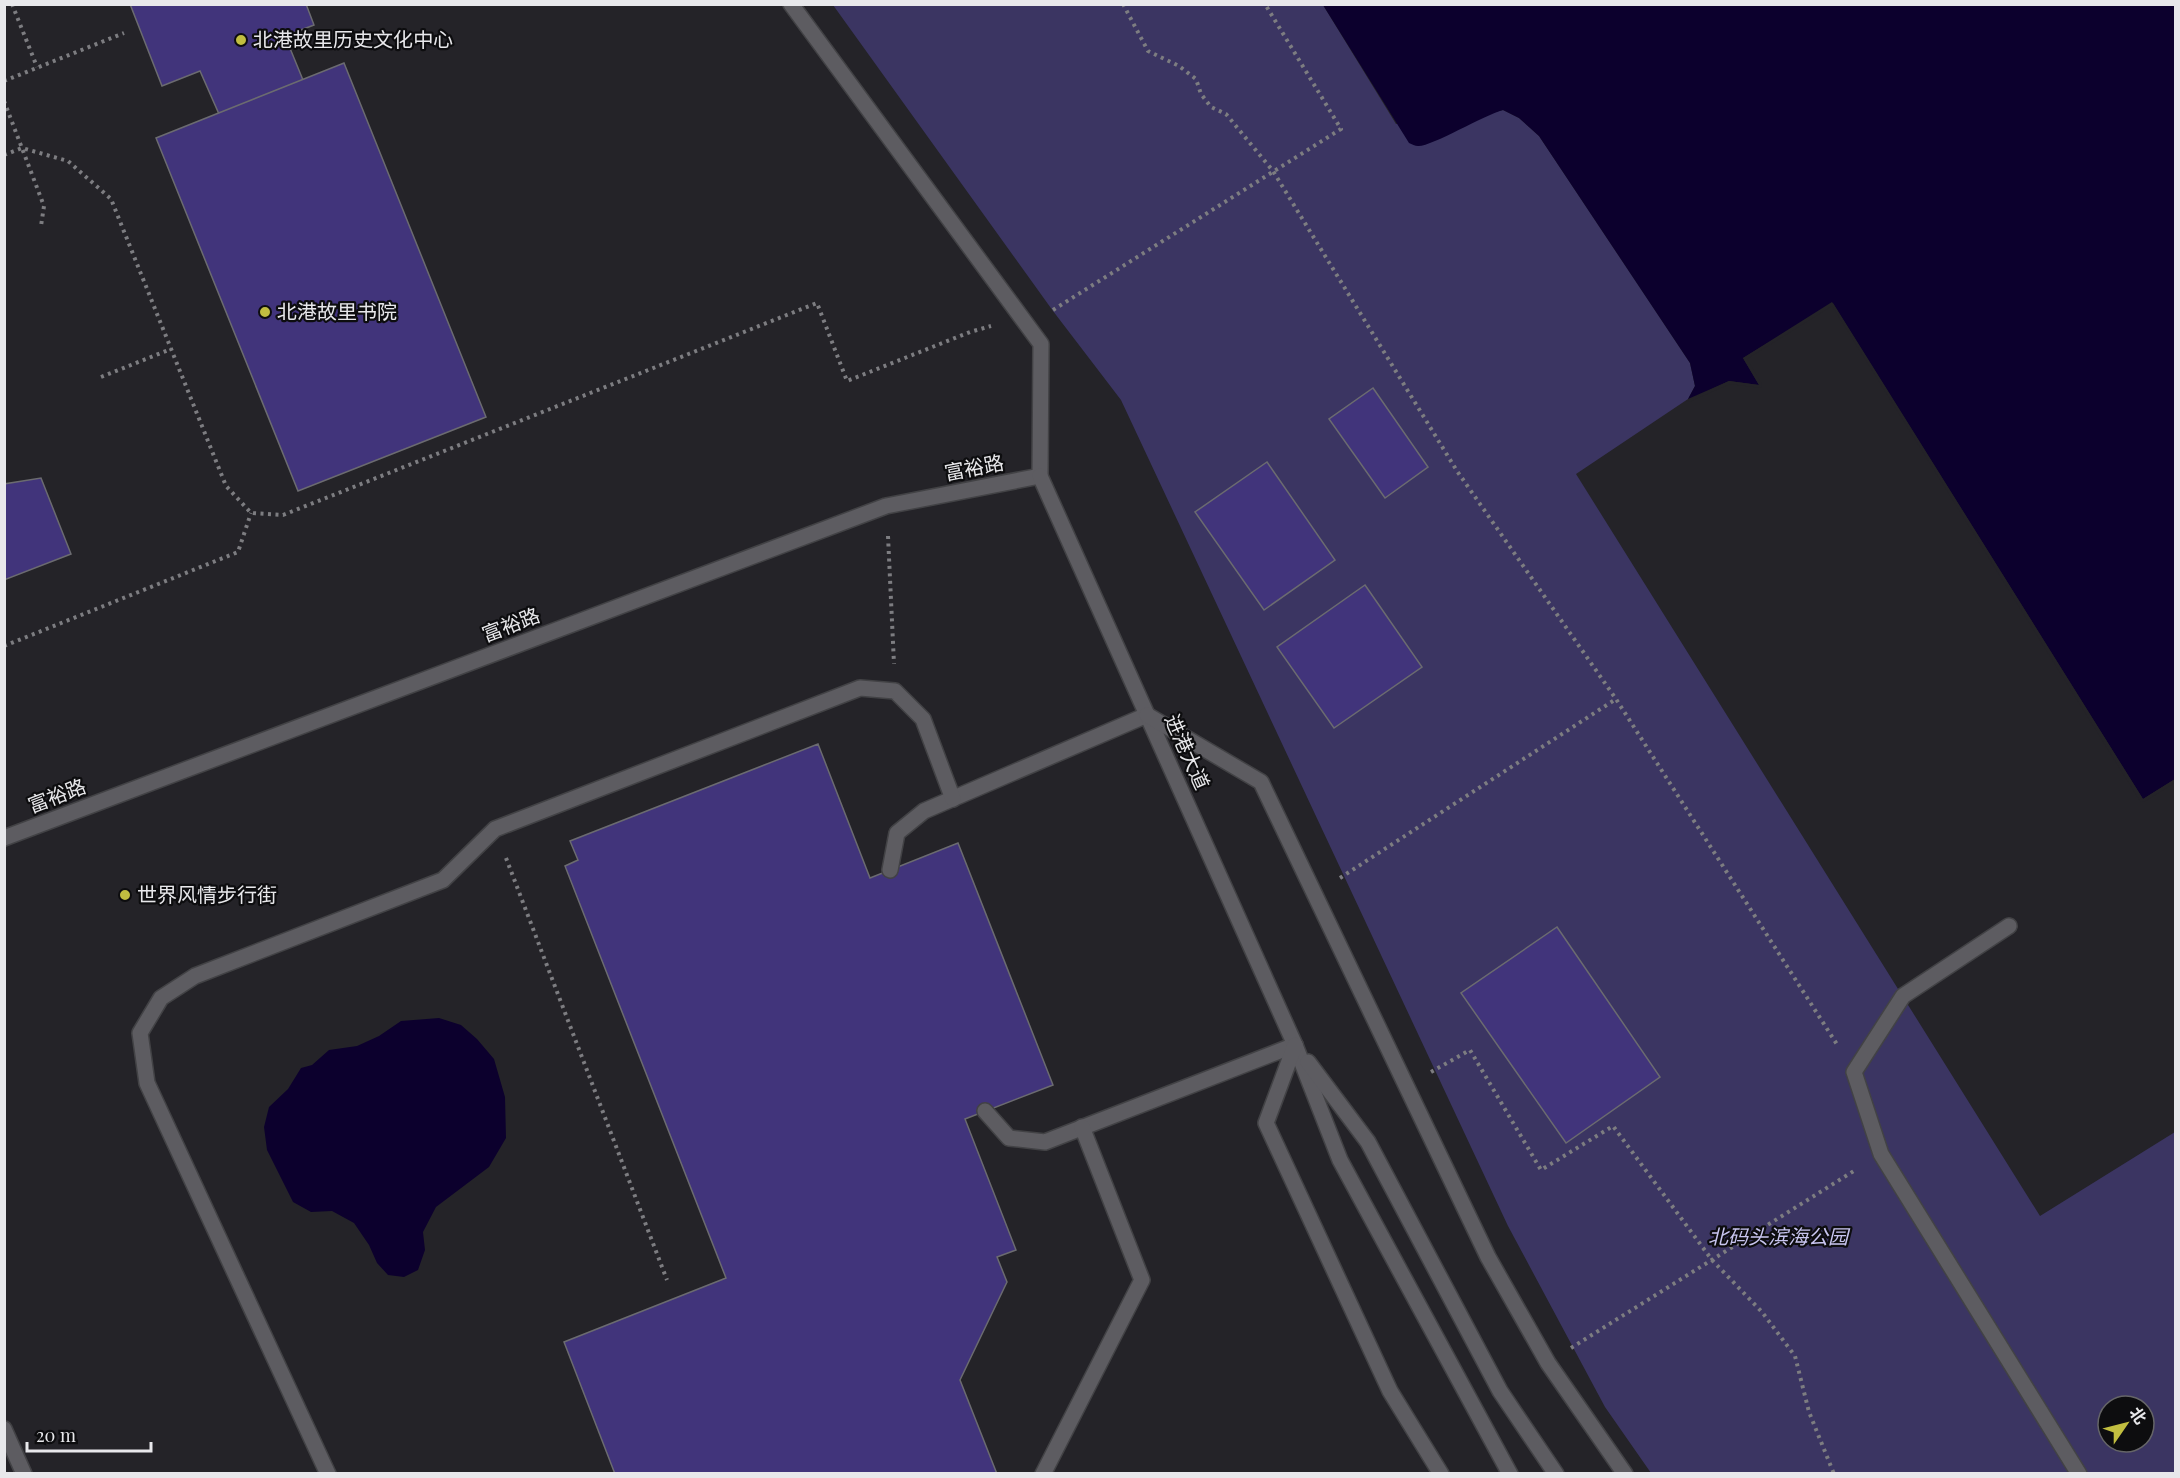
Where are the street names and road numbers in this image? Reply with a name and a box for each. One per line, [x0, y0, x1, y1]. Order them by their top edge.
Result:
street label: 富裕路 [942, 448, 1006, 486]
street label: 富裕路 [478, 600, 543, 647]
street label: 进港大道 [1160, 709, 1217, 793]
street label: 富裕路 [24, 771, 89, 818]

